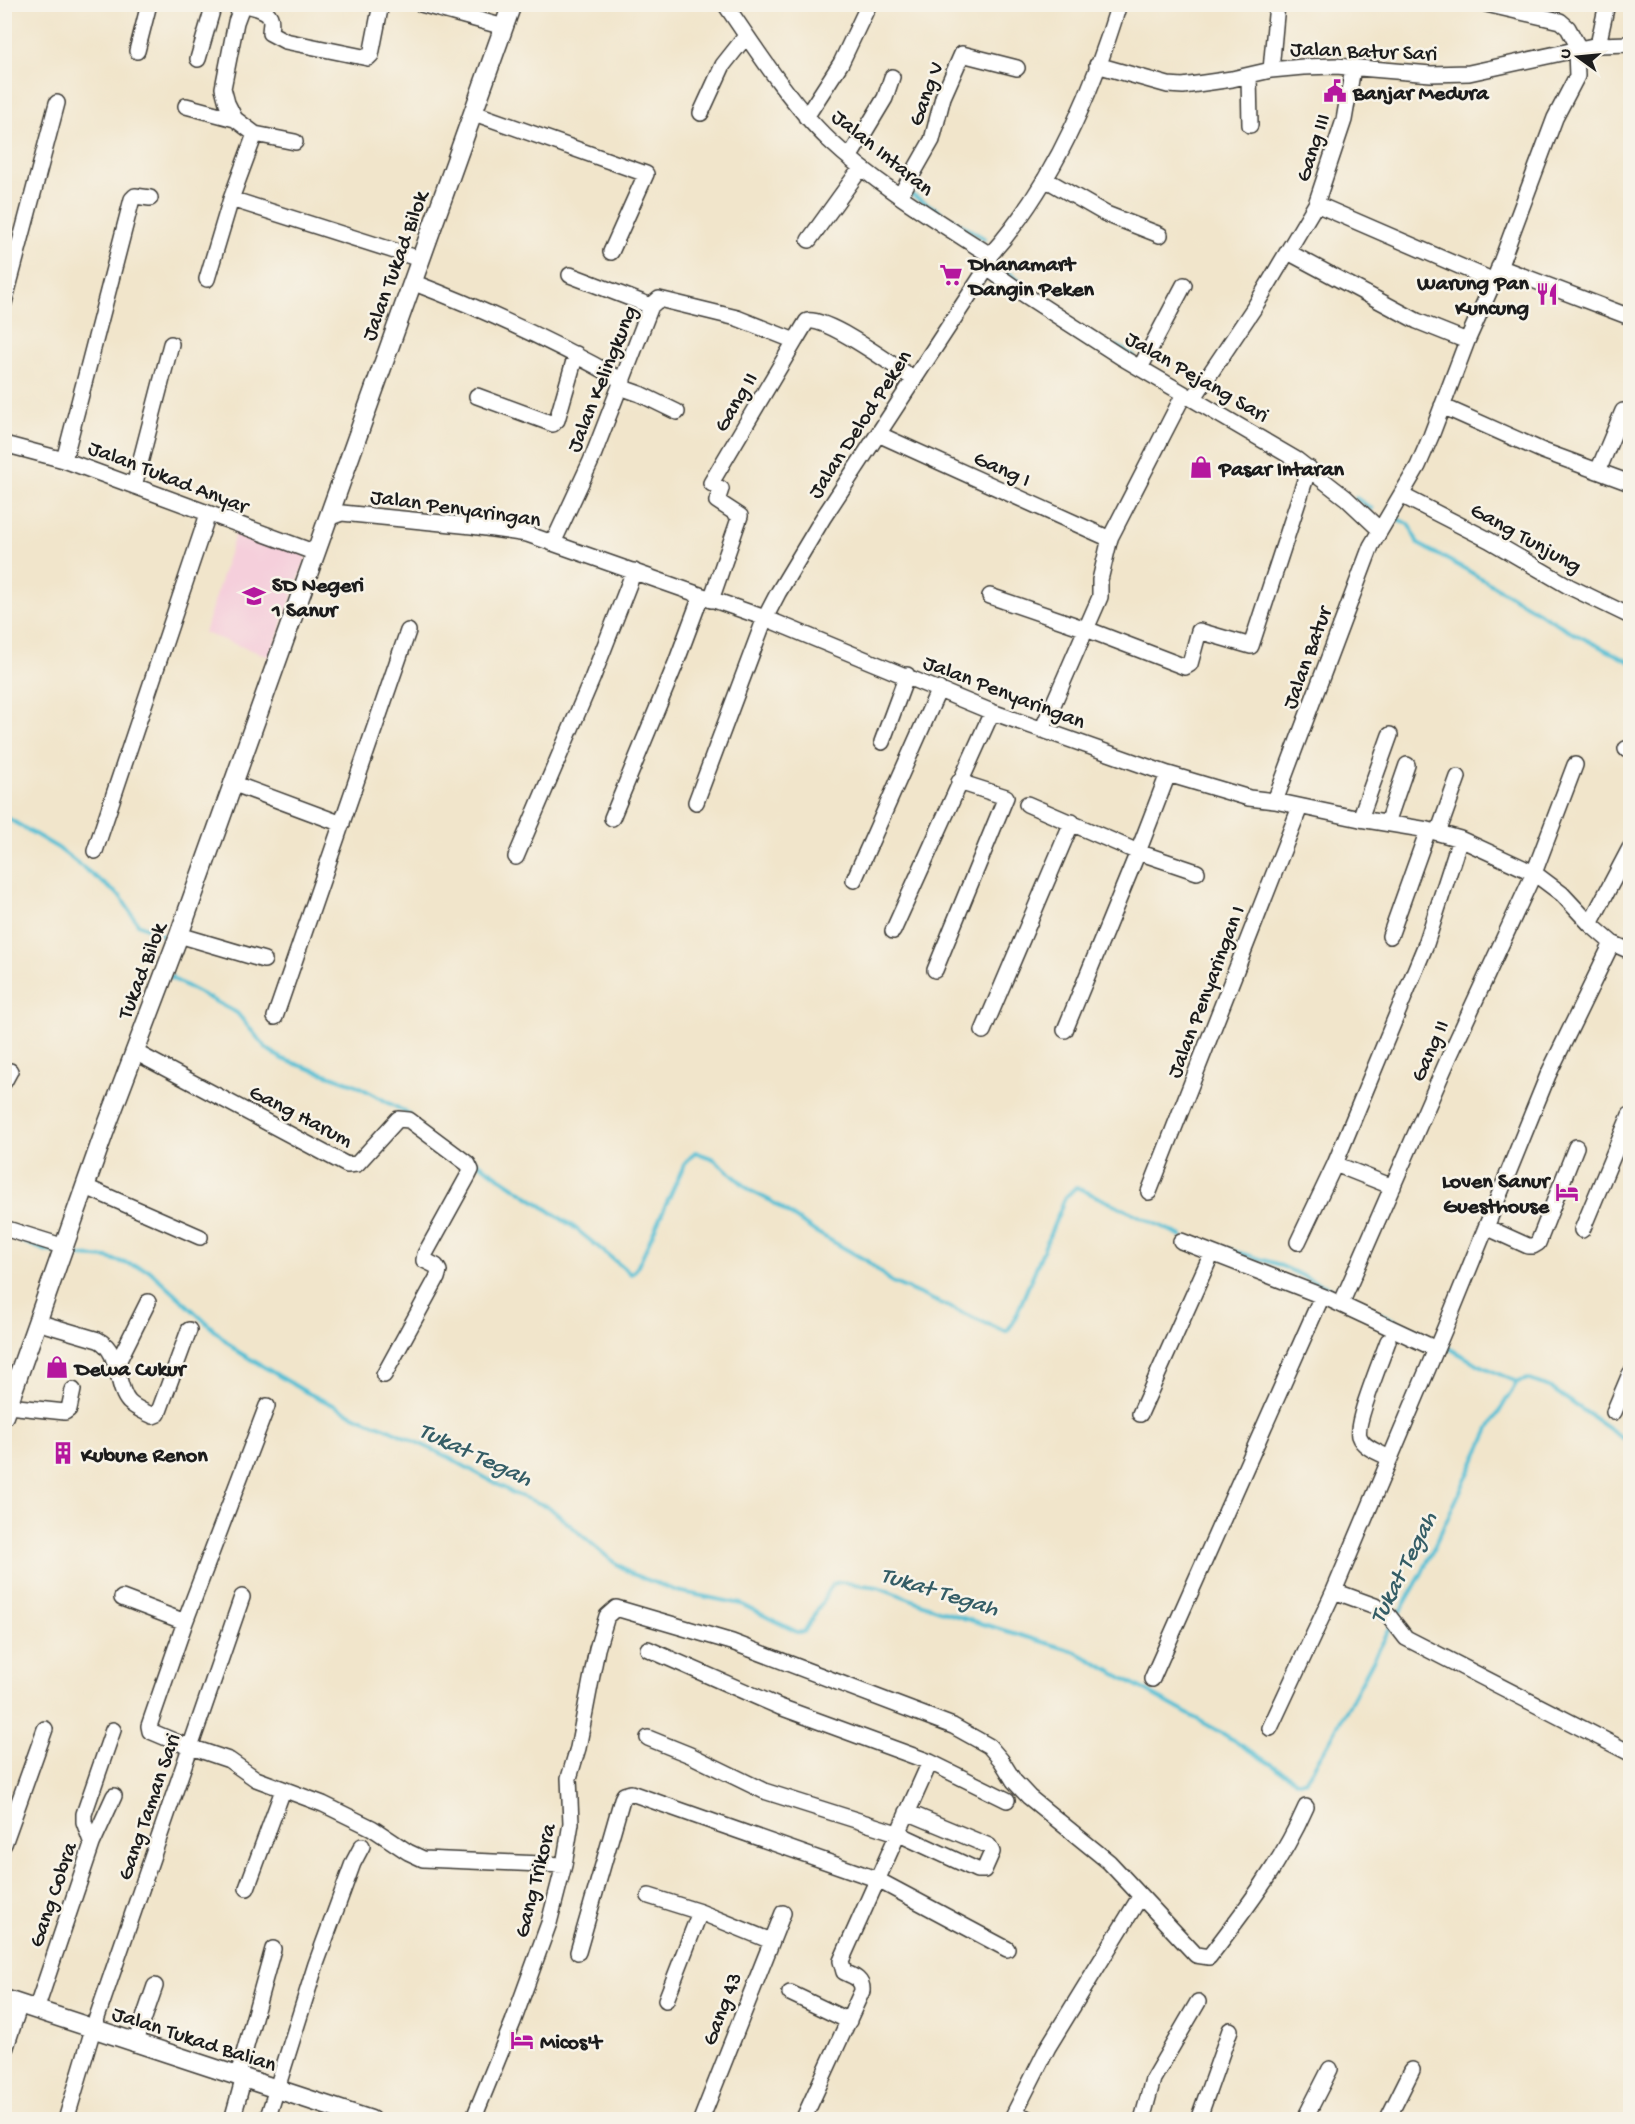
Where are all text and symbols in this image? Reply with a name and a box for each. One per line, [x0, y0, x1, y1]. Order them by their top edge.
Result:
north arrow [1548, 27, 1608, 87]
street label: Jalan Batur Sari [1290, 37, 1438, 69]
text: U [1557, 46, 1577, 61]
street label: Gang V [904, 59, 951, 130]
public building icon: Banjar Medura [1322, 78, 1348, 104]
place label: Banjar Medura [1352, 82, 1490, 108]
street label: Jalan Intaran [825, 105, 938, 204]
street label: Gang III [1292, 111, 1338, 186]
street label: Jalan Tukad Bilok [358, 186, 437, 345]
place label: Dhanamart Dangin Peken [967, 253, 1095, 304]
supermarket icon: Dhanamart Dangin Peken [938, 262, 964, 288]
place label: Warung Pan Kuncung [1416, 272, 1530, 323]
restaurant icon: Warung Pan Kuncung [1534, 281, 1560, 307]
street label: Jalan Kelingkung [562, 302, 645, 457]
street label: Jalan Pejang Sari [1119, 327, 1273, 430]
street label: Jalan Delod Peken [804, 346, 919, 504]
street label: Gang II [710, 369, 765, 438]
street label: Jalan Tukad Anyar [84, 436, 254, 522]
street label: Gang I [969, 447, 1034, 495]
shop icon: Pasar Intaran [1188, 454, 1214, 480]
place label: Pasar Intaran [1218, 458, 1345, 484]
street label: Jalan Penyaringan [369, 485, 543, 535]
street label: Gang Tunjung [1465, 498, 1585, 581]
place label: SD Negeri 1 Sanur [271, 574, 364, 625]
school or university icon: SD Negeri 1 Sanur [241, 583, 267, 609]
street label: Jalan Batur [1278, 602, 1340, 713]
street label: Jalan Penyaringan [919, 651, 1089, 737]
street label: Jalan Penyaringan I [1163, 903, 1253, 1082]
street label: Tukad Bilok [113, 918, 175, 1025]
street label: Gang II [1407, 1017, 1457, 1087]
street label: Gang Harum [244, 1080, 357, 1155]
place label: Loven Sanur Guesthouse [1442, 1170, 1551, 1221]
hotel icon: Loven Sanur Guesthouse [1554, 1179, 1580, 1205]
shop icon: Dewa Cukur [44, 1354, 70, 1380]
place label: Dewa Cukur [73, 1358, 188, 1384]
water label: Tukat Tegah [413, 1417, 537, 1495]
building icon: Kubune Renon [50, 1440, 76, 1466]
place label: Kubune Renon [80, 1444, 208, 1470]
water label: Tukat Tegah [1365, 1507, 1446, 1629]
water label: Tukat Tegah [877, 1562, 1002, 1625]
street label: Gang Taman Sari [114, 1731, 188, 1884]
street label: Gang Trikora [510, 1821, 564, 1941]
street label: Gang Cobra [25, 1839, 85, 1951]
street label: Gang 43 [698, 1969, 750, 2050]
street label: Jalan Tukad Balian [108, 2002, 280, 2080]
hotel icon: Micos't [509, 2027, 535, 2053]
place label: Micos't [540, 2031, 604, 2057]

